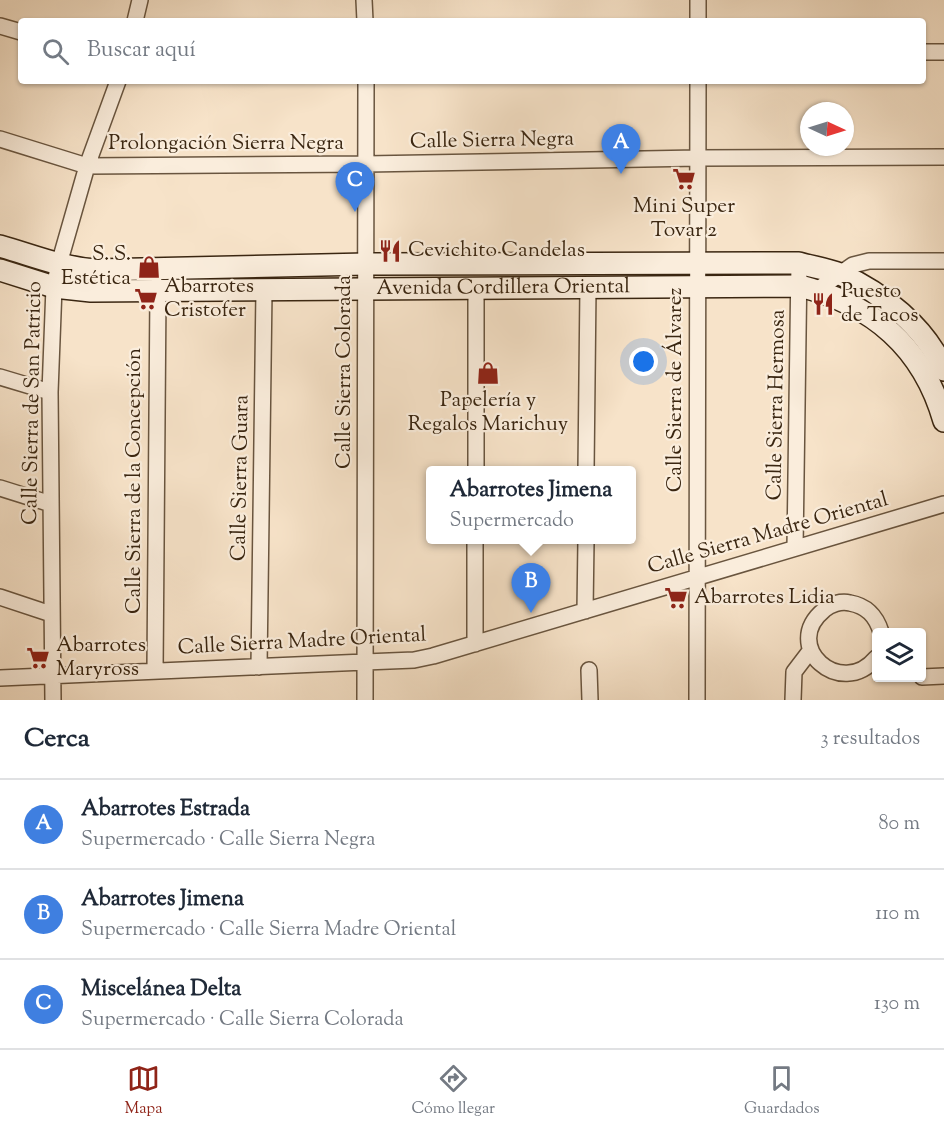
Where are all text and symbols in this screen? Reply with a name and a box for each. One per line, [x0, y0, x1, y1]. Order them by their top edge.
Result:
search box [18, 18, 926, 84]
icon: search [39, 35, 72, 68]
text: Buscar aquí [87, 35, 196, 67]
north arrow [800, 102, 854, 156]
pin: A [602, 124, 640, 174]
street label: Calle Sierra Negra [410, 125, 575, 157]
street label: Prolongación Sierra Negra [108, 129, 344, 159]
pin: C [336, 162, 374, 212]
supermarket icon: Mini Super Tovar 2 [671, 166, 697, 192]
place label: Mini Super Tovar 2 [633, 192, 735, 246]
place label: Cevichito Candelas [408, 236, 585, 266]
restaurant icon: Cevichito Candelas [377, 238, 403, 264]
place label: S. S. Estética [61, 240, 131, 294]
shop icon: S. S. Estética [136, 254, 162, 280]
place label: Abarrotes Cristofer [164, 272, 254, 326]
street label: Avenida Cordillera Oriental [376, 272, 630, 304]
street label: Calle Sierra Colorada [330, 275, 360, 469]
place label: Puesto de Tacos [841, 277, 918, 331]
street label: Calle Sierra de San Patricio [16, 281, 50, 525]
supermarket icon: Abarrotes Cristofer [133, 286, 159, 312]
street label: Calle Sierra de Álvarez [661, 288, 691, 492]
restaurant icon: Puesto de Tacos [810, 291, 836, 317]
street label: Calle Sierra Hermosa [760, 309, 794, 501]
your location [629, 347, 658, 376]
street label: Calle Sierra de la Concepción [120, 348, 150, 614]
shop icon: Papelería y Regalos Marichuy [475, 360, 501, 386]
place label: Papelería y Regalos Marichuy [408, 386, 569, 440]
street label: Calle Sierra Guara [225, 394, 257, 561]
popup [426, 466, 636, 544]
text: Abarrotes Jimena [449, 475, 613, 507]
street label: Calle Sierra Madre Oriental [644, 485, 892, 583]
text: Supermercado [449, 507, 574, 536]
pin: B [512, 564, 550, 613]
place label: Abarrotes Lidia [694, 583, 835, 613]
supermarket icon: Abarrotes Lidia [663, 585, 689, 611]
street label: Calle Sierra Madre Oriental [177, 620, 427, 663]
map controls [872, 628, 926, 682]
button: layers [872, 628, 926, 682]
place label: Abarrotes Maryross [56, 631, 146, 685]
supermarket icon: Abarrotes Maryross [25, 645, 51, 671]
text: Cerca [24, 721, 90, 758]
text: 3 resultados [820, 725, 920, 754]
text: Abarrotes Estrada [81, 794, 250, 826]
text: A [35, 810, 52, 839]
text: 80 m [879, 810, 920, 839]
text: Supermercado · Calle Sierra Negra [81, 826, 375, 855]
text: Abarrotes Jimena [81, 884, 244, 916]
text: B [37, 900, 50, 929]
text: 110 m [875, 900, 920, 929]
text: Supermercado · Calle Sierra Madre Oriental [81, 916, 456, 945]
text: Miscelánea Delta [81, 974, 242, 1006]
text: C [35, 990, 52, 1019]
text: 130 m [874, 990, 920, 1019]
text: Supermercado · Calle Sierra Colorada [81, 1006, 404, 1035]
tab: Mapa [124, 1062, 163, 1121]
tab: Cómo llegar [411, 1062, 495, 1121]
tab: Guardados [744, 1062, 820, 1121]

